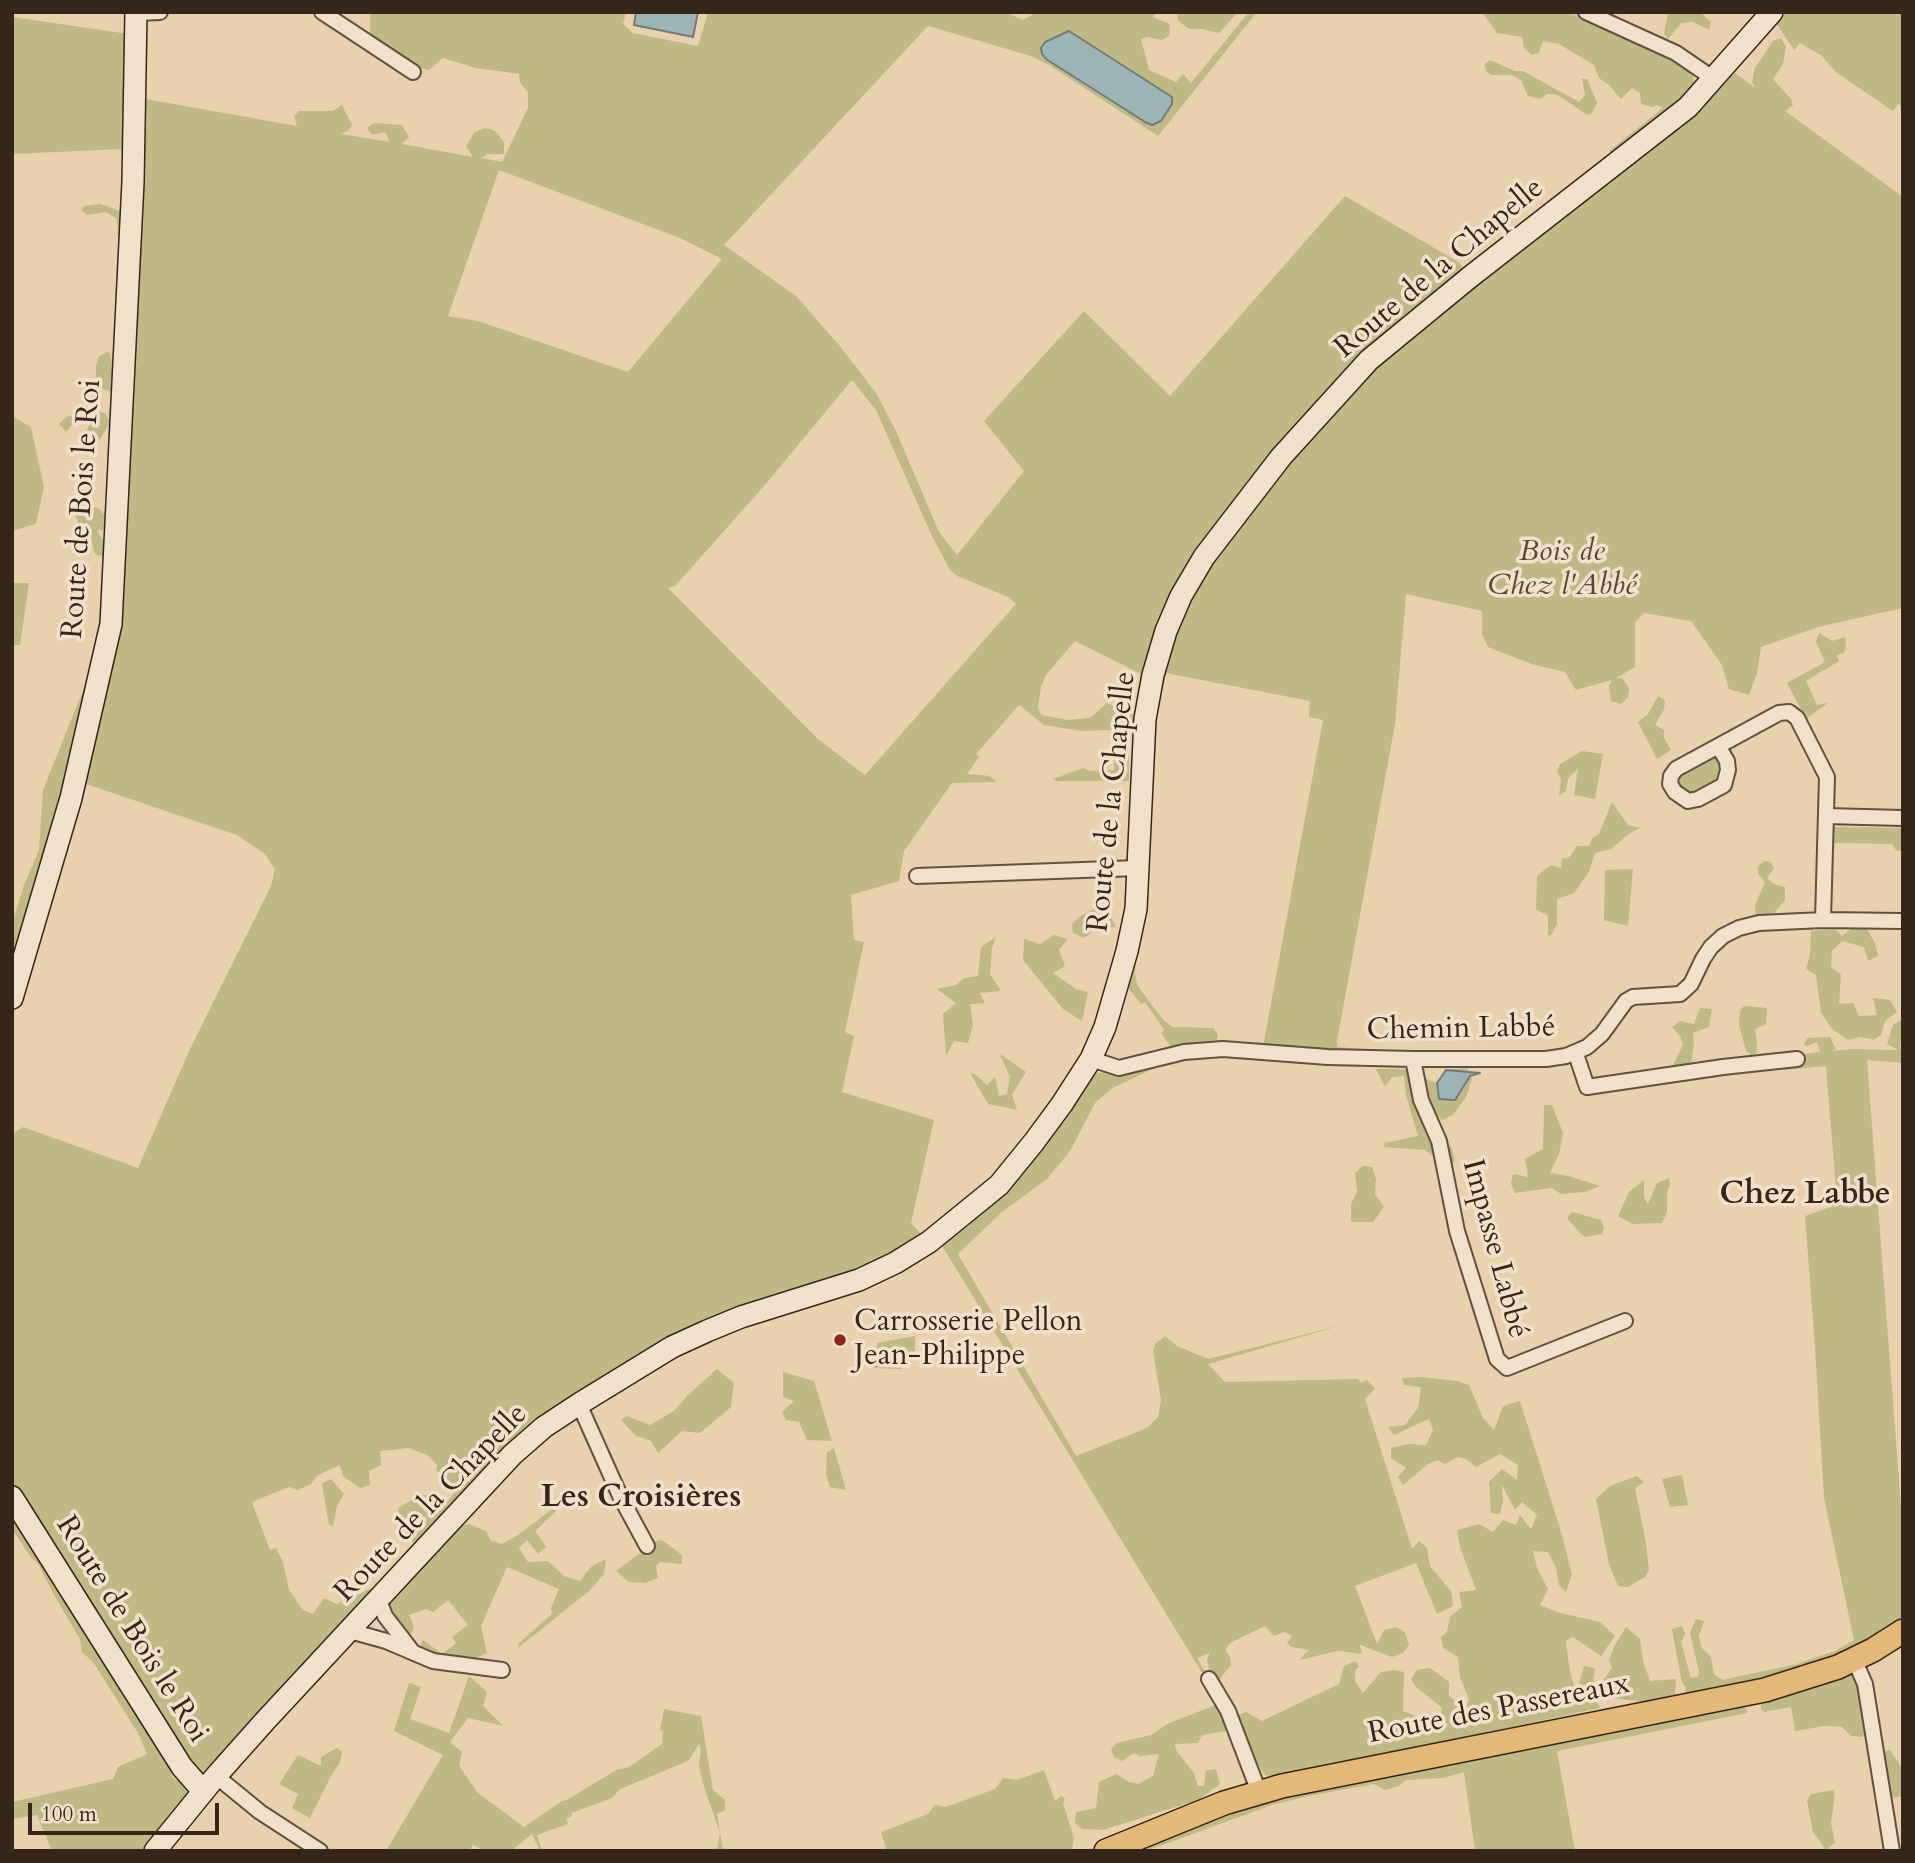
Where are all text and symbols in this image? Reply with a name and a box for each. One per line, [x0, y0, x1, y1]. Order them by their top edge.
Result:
street label: Route de la Chapelle [1328, 171, 1552, 367]
street label: Route de Bois le Roi [56, 378, 110, 640]
park label: Bois de Chez l'Abbé [1488, 535, 1636, 606]
street label: Route de la Chapelle [1081, 670, 1145, 934]
street label: Chemin Labbé [1366, 1010, 1556, 1050]
street label: Impasse Labbé [1453, 1156, 1535, 1342]
district label: Chez Labbe [1719, 1177, 1891, 1215]
place label: Carrosserie Pellon Jean-Philippe [854, 1305, 1083, 1376]
marker: Carrosserie Pellon Jean-Philippe [832, 1332, 848, 1348]
street label: Route de la Chapelle [328, 1397, 536, 1611]
district label: Les Croisières [541, 1480, 741, 1518]
street label: Route de Bois le Roi [47, 1510, 215, 1750]
street label: Route des Passereaux [1365, 1667, 1633, 1753]
scale bar [32, 1790, 222, 1834]
text: 100 m [41, 1800, 97, 1829]

